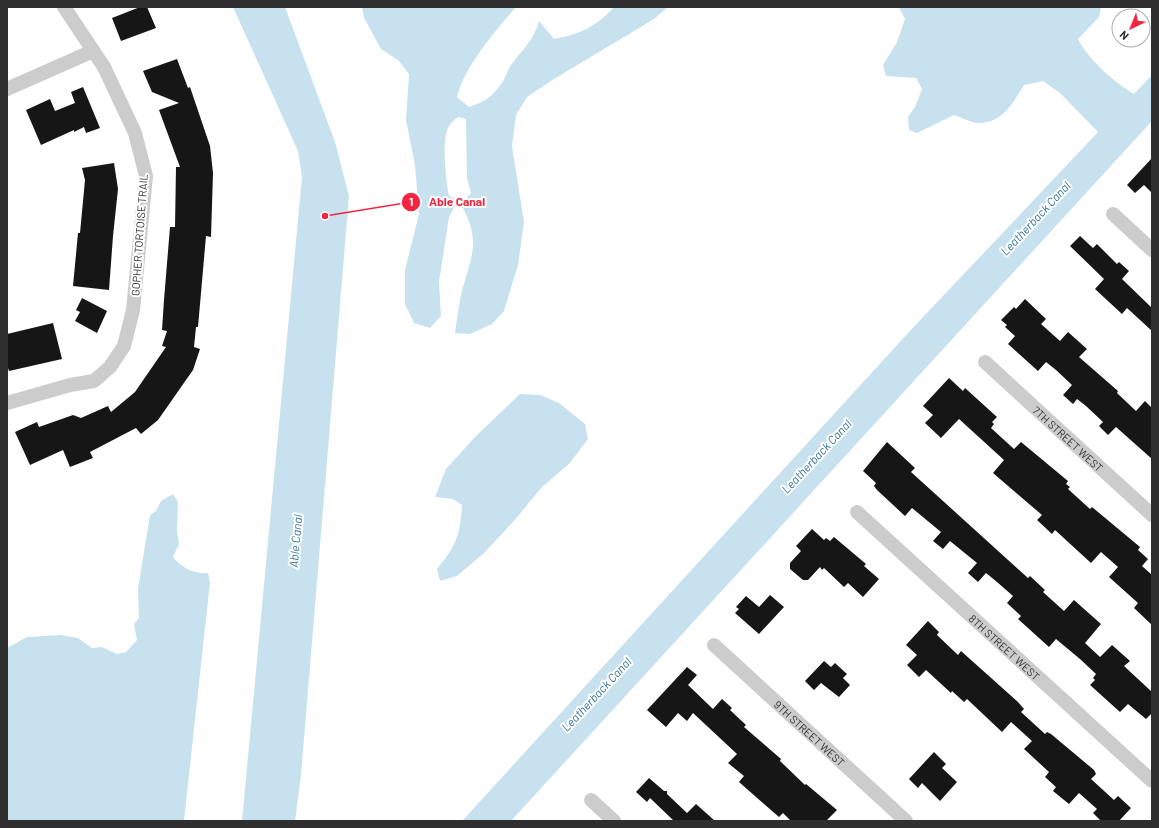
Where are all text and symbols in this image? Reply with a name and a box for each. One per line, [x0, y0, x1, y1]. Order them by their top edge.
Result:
north arrow [1111, 8, 1151, 48]
text: N [1117, 28, 1131, 43]
street label: GOPHER TORTOISE TRAIL [128, 174, 150, 296]
water label: Leatherback Canal [997, 178, 1073, 258]
callout: Able Canal [401, 190, 494, 214]
text: 1 [409, 194, 413, 208]
text: Able Canal [429, 194, 485, 208]
street label: 7TH STREET WEST [1031, 403, 1106, 474]
water label: Leatherback Canal [778, 416, 854, 496]
water label: Able Canal [286, 514, 304, 568]
street label: 8TH STREET WEST [967, 611, 1043, 682]
water label: Leatherback Canal [558, 654, 634, 734]
street label: 9TH STREET WEST [772, 697, 848, 768]

